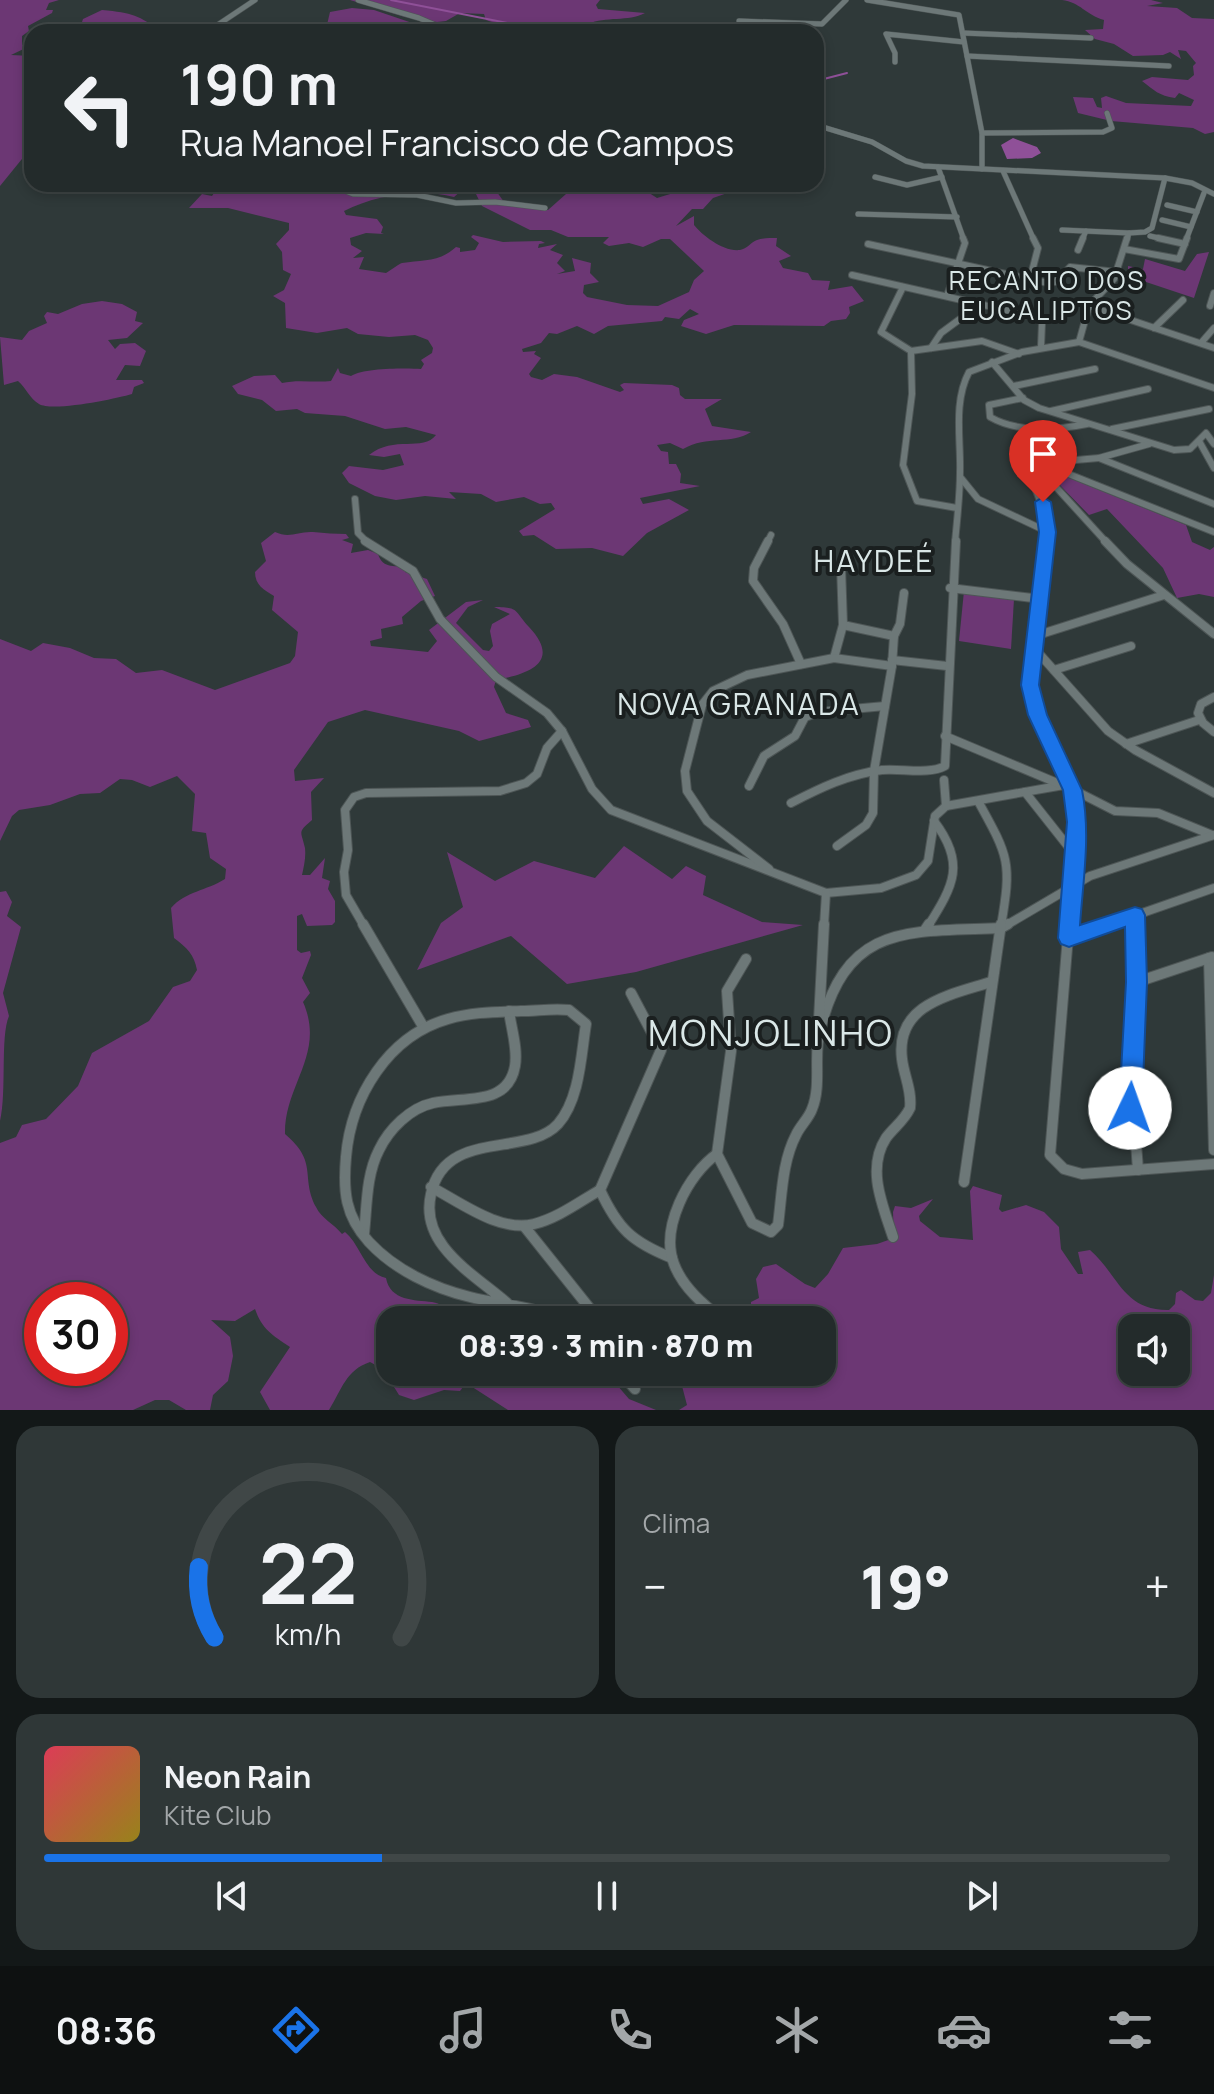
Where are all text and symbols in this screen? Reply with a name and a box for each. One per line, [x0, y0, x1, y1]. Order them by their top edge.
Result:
text: 190 m [180, 45, 338, 122]
icon: left [48, 56, 152, 160]
text: Rua Manoel Francisco de Campos [180, 118, 734, 167]
district label: RECANTO DOS EUCALIPTOS [949, 262, 1145, 328]
pin [1009, 420, 1077, 502]
icon: arrive [1021, 432, 1065, 476]
district label: HAYDEÉ [814, 540, 934, 581]
district label: NOVA GRANADA [617, 683, 861, 724]
district label: MONJOLINHO [648, 1008, 894, 1057]
position arrow [1088, 1066, 1172, 1150]
speed limit sign: 30 [24, 1282, 128, 1386]
map controls [1118, 1314, 1190, 1386]
button: sound [1118, 1314, 1190, 1386]
text: 08:39 · 3 min · 870 m [459, 1325, 753, 1366]
text: Clima [643, 1505, 710, 1541]
text: 22 [258, 1515, 357, 1629]
text: 19° [860, 1545, 951, 1627]
text: − [643, 1556, 667, 1616]
text: + [1145, 1556, 1170, 1616]
text: km/h [274, 1615, 341, 1654]
text: Neon Rain [164, 1756, 311, 1797]
text: Kite Club [164, 1797, 271, 1833]
icon: previous [210, 1874, 254, 1918]
icon: pause [585, 1874, 629, 1918]
icon: next [960, 1874, 1004, 1918]
icon: directions [268, 2002, 324, 2058]
icon: music [435, 2002, 491, 2058]
icon: phone [602, 2002, 658, 2058]
icon: climate [769, 2002, 825, 2058]
icon: car [936, 2002, 992, 2058]
icon: filters [1102, 2002, 1158, 2058]
text: 08:36 [55, 2006, 157, 2055]

